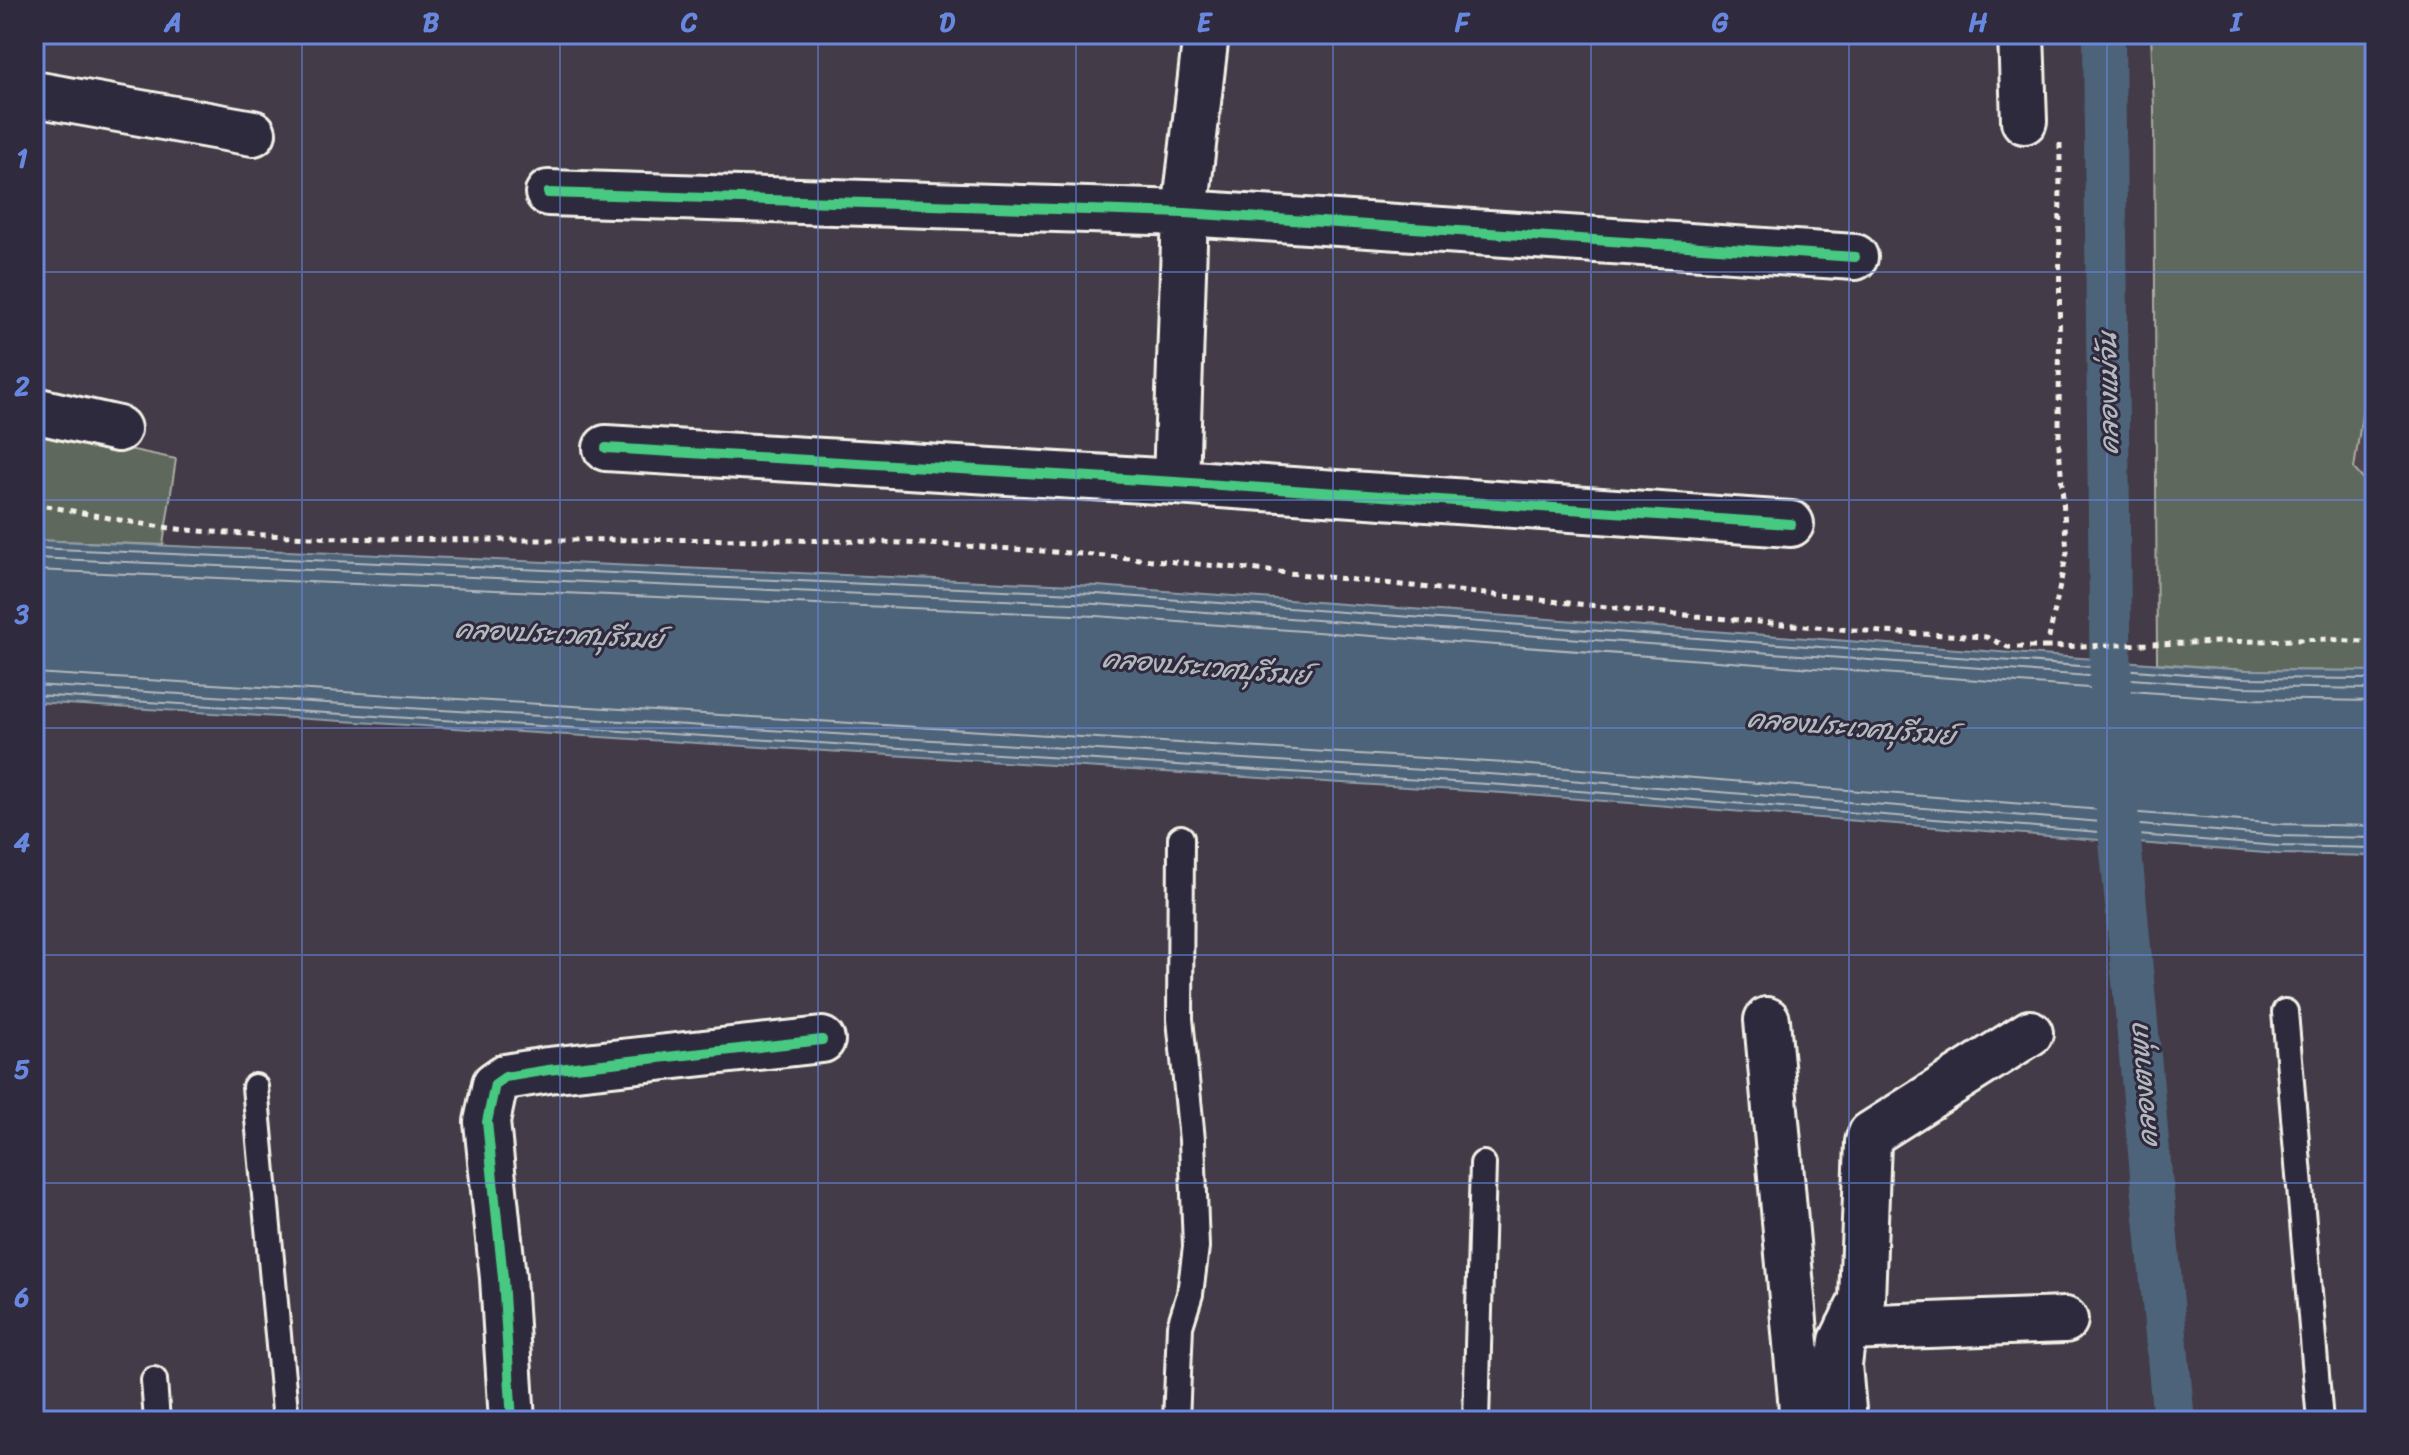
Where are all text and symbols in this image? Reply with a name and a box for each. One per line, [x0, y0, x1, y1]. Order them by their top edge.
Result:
text: A [163, 0, 182, 45]
text: B [423, 0, 440, 45]
text: C [680, 0, 698, 45]
text: D [939, 0, 955, 45]
text: E [1197, 0, 1214, 45]
text: F [1454, 0, 1471, 45]
text: G [1712, 0, 1729, 45]
text: H [1969, 0, 1988, 45]
text: I [2229, 0, 2244, 45]
text: 1 [16, 135, 28, 181]
water label: คลองแม่จัน [2084, 329, 2132, 454]
text: 2 [13, 363, 30, 409]
text: 3 [14, 591, 30, 637]
water label: คลองประเวศบุรีรมย์ [454, 606, 674, 663]
water label: คลองประเวศบุรีรมย์ [1101, 635, 1321, 700]
water label: คลองประเวศบุรีรมย์ [1746, 695, 1966, 760]
text: 4 [14, 819, 30, 865]
water label: คลองตาพุก [2114, 1020, 2171, 1150]
text: 5 [14, 1046, 30, 1092]
text: 6 [14, 1274, 30, 1320]

